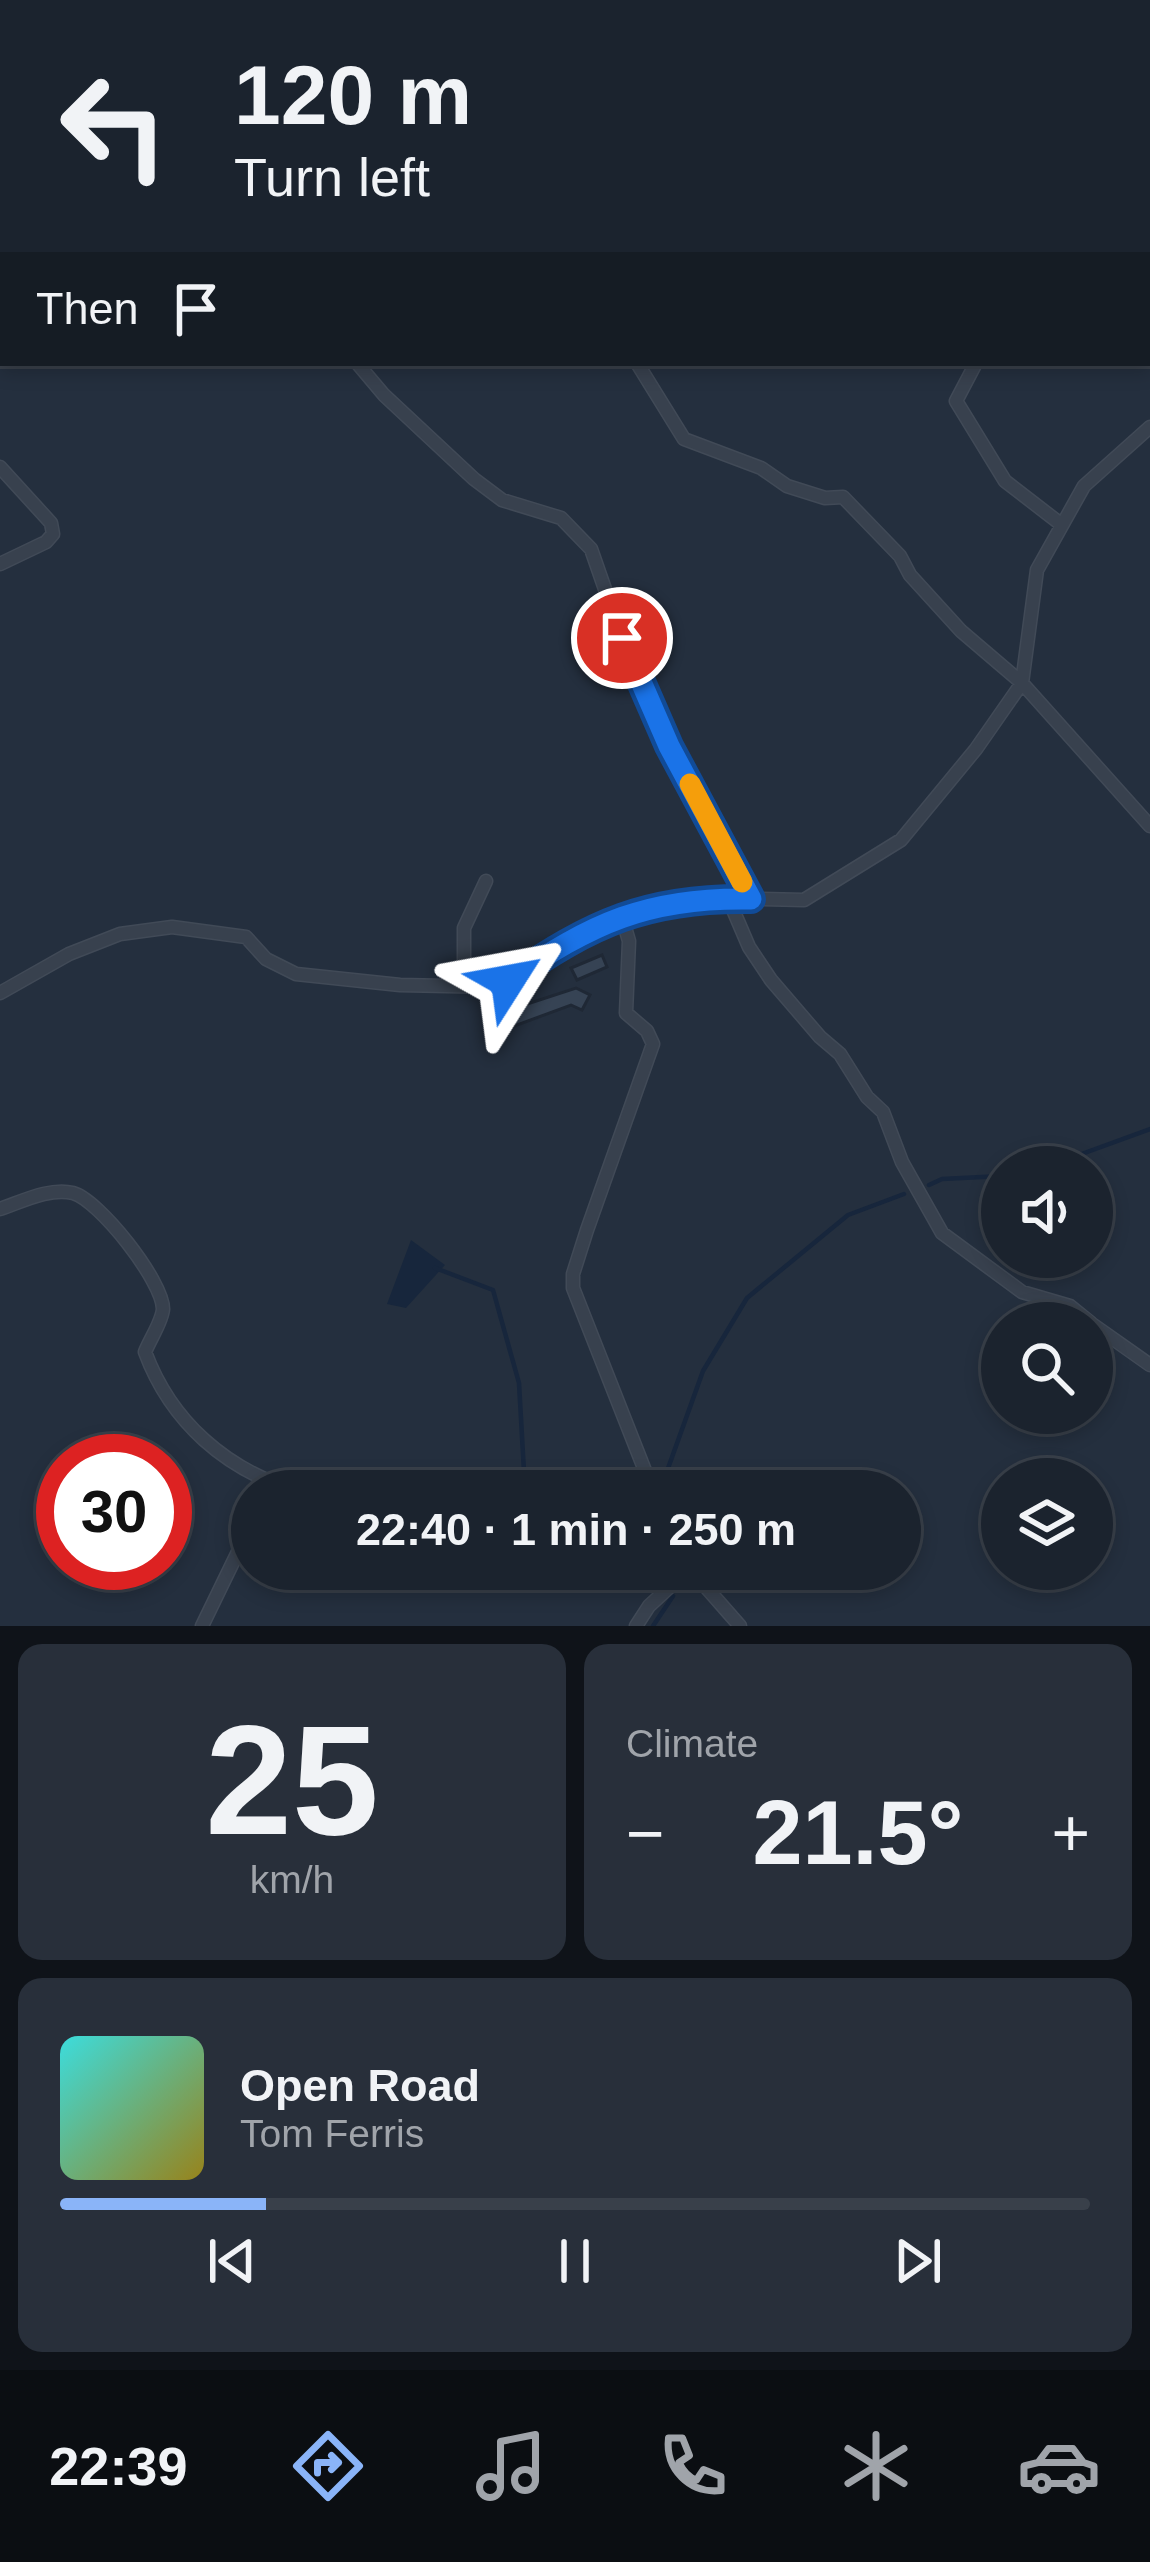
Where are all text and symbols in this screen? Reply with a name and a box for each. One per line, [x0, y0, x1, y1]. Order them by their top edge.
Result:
icon: left [36, 48, 192, 204]
text: 120 m [234, 48, 472, 142]
text: Turn left [234, 147, 430, 207]
icon: arrive [163, 276, 229, 342]
text: Then [36, 283, 139, 334]
pin [571, 587, 673, 689]
icon: arrive [589, 605, 655, 671]
position arrow [445, 918, 571, 1044]
map controls [981, 1146, 1113, 1590]
button: sound [981, 1146, 1113, 1278]
button: search [981, 1302, 1113, 1434]
speed limit sign: 30 [36, 1434, 192, 1590]
button: layers [981, 1458, 1113, 1590]
text: 22:40 · 1 min · 250 m [356, 1504, 796, 1555]
text: 25 [205, 1693, 379, 1867]
text: Climate [626, 1722, 758, 1765]
text: 21.5° [752, 1783, 964, 1883]
text: − [626, 1796, 665, 1870]
text: + [1051, 1796, 1090, 1870]
text: km/h [250, 1858, 334, 1901]
text: Open Road [240, 2060, 480, 2111]
text: Tom Ferris [240, 2112, 424, 2155]
icon: previous [199, 2228, 265, 2294]
icon: pause [542, 2228, 608, 2294]
icon: next [885, 2228, 951, 2294]
icon: directions [286, 2424, 370, 2508]
icon: music [469, 2424, 553, 2508]
icon: phone [651, 2424, 735, 2508]
icon: climate [834, 2424, 918, 2508]
icon: car [1017, 2424, 1101, 2508]
text: 22:39 [49, 2436, 187, 2496]

